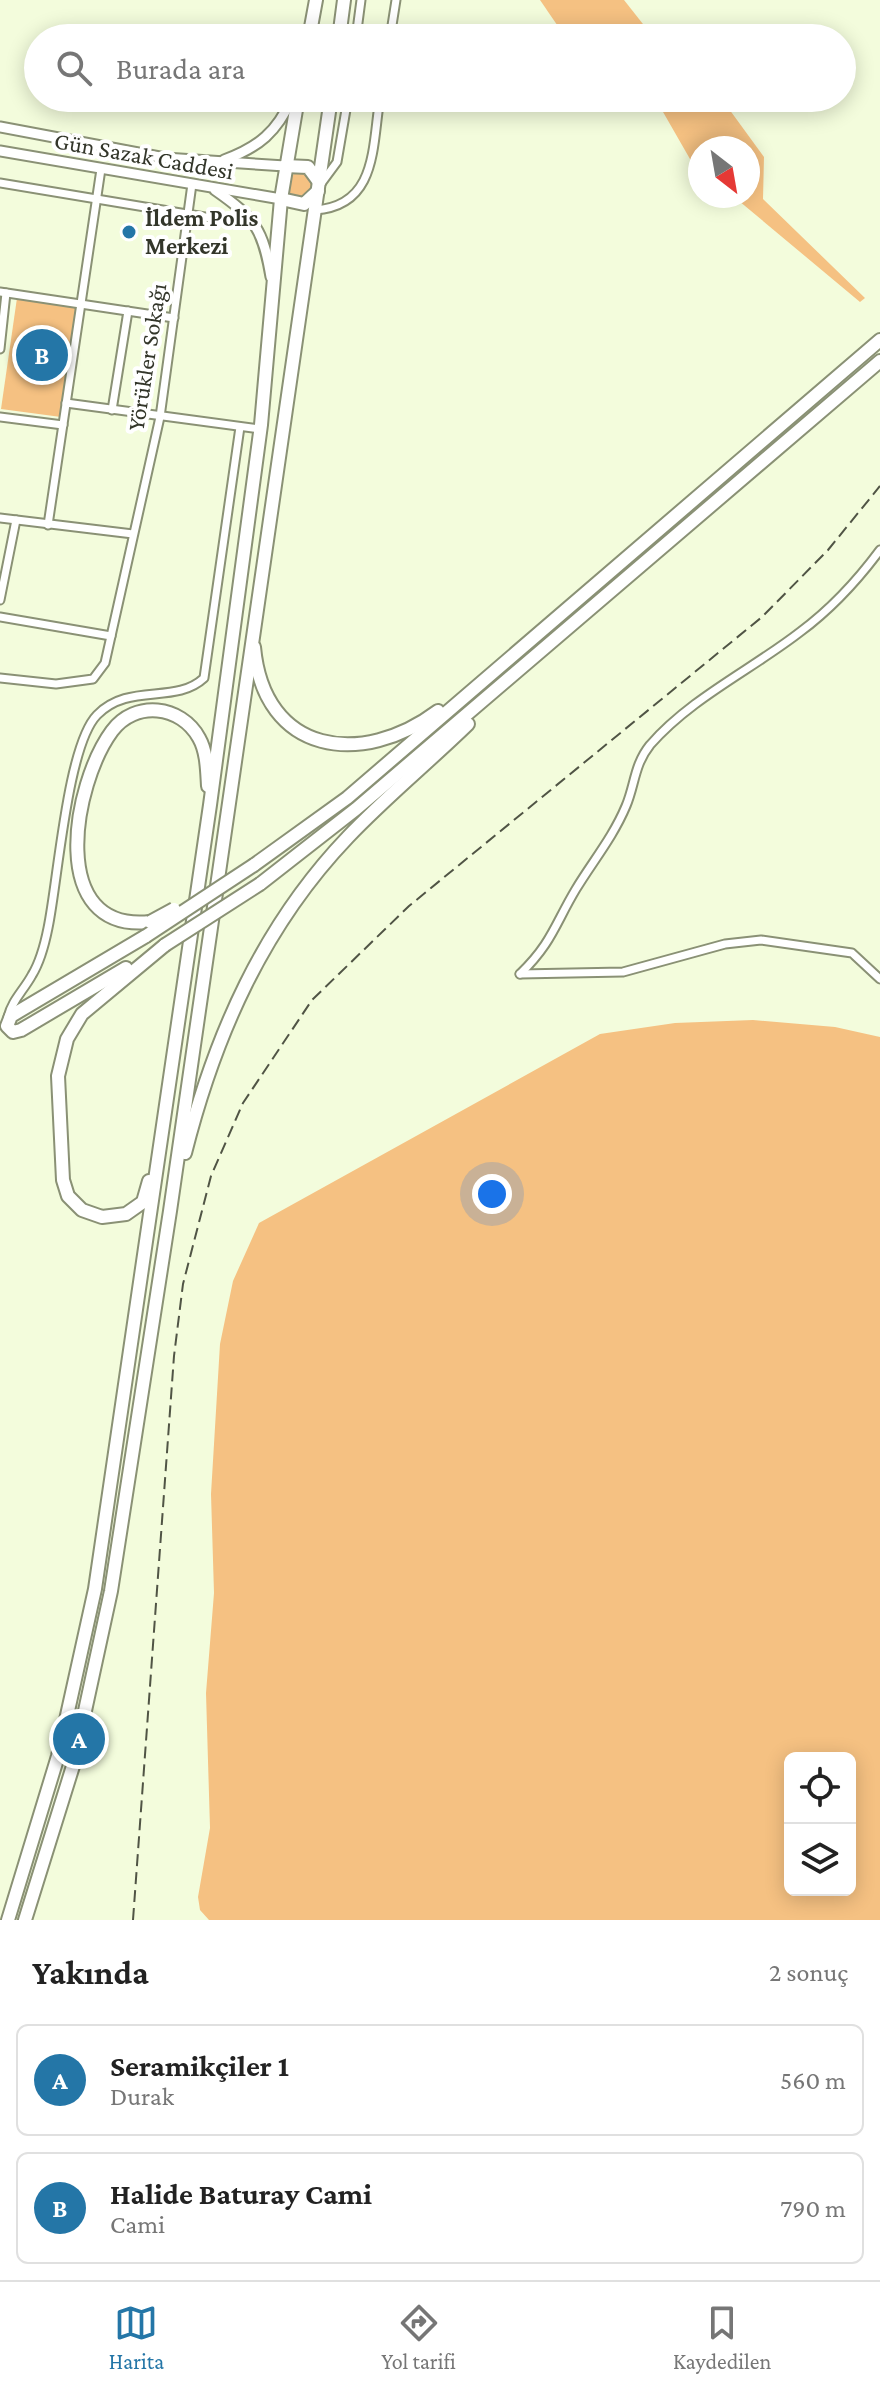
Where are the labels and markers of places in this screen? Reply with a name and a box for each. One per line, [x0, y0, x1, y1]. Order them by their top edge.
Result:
place label: İldem Polis Merkezi [145, 204, 259, 259]
marker: İldem Polis Merkezi [120, 223, 138, 241]
pin: B [16, 325, 68, 385]
pin: A [53, 1709, 105, 1769]

